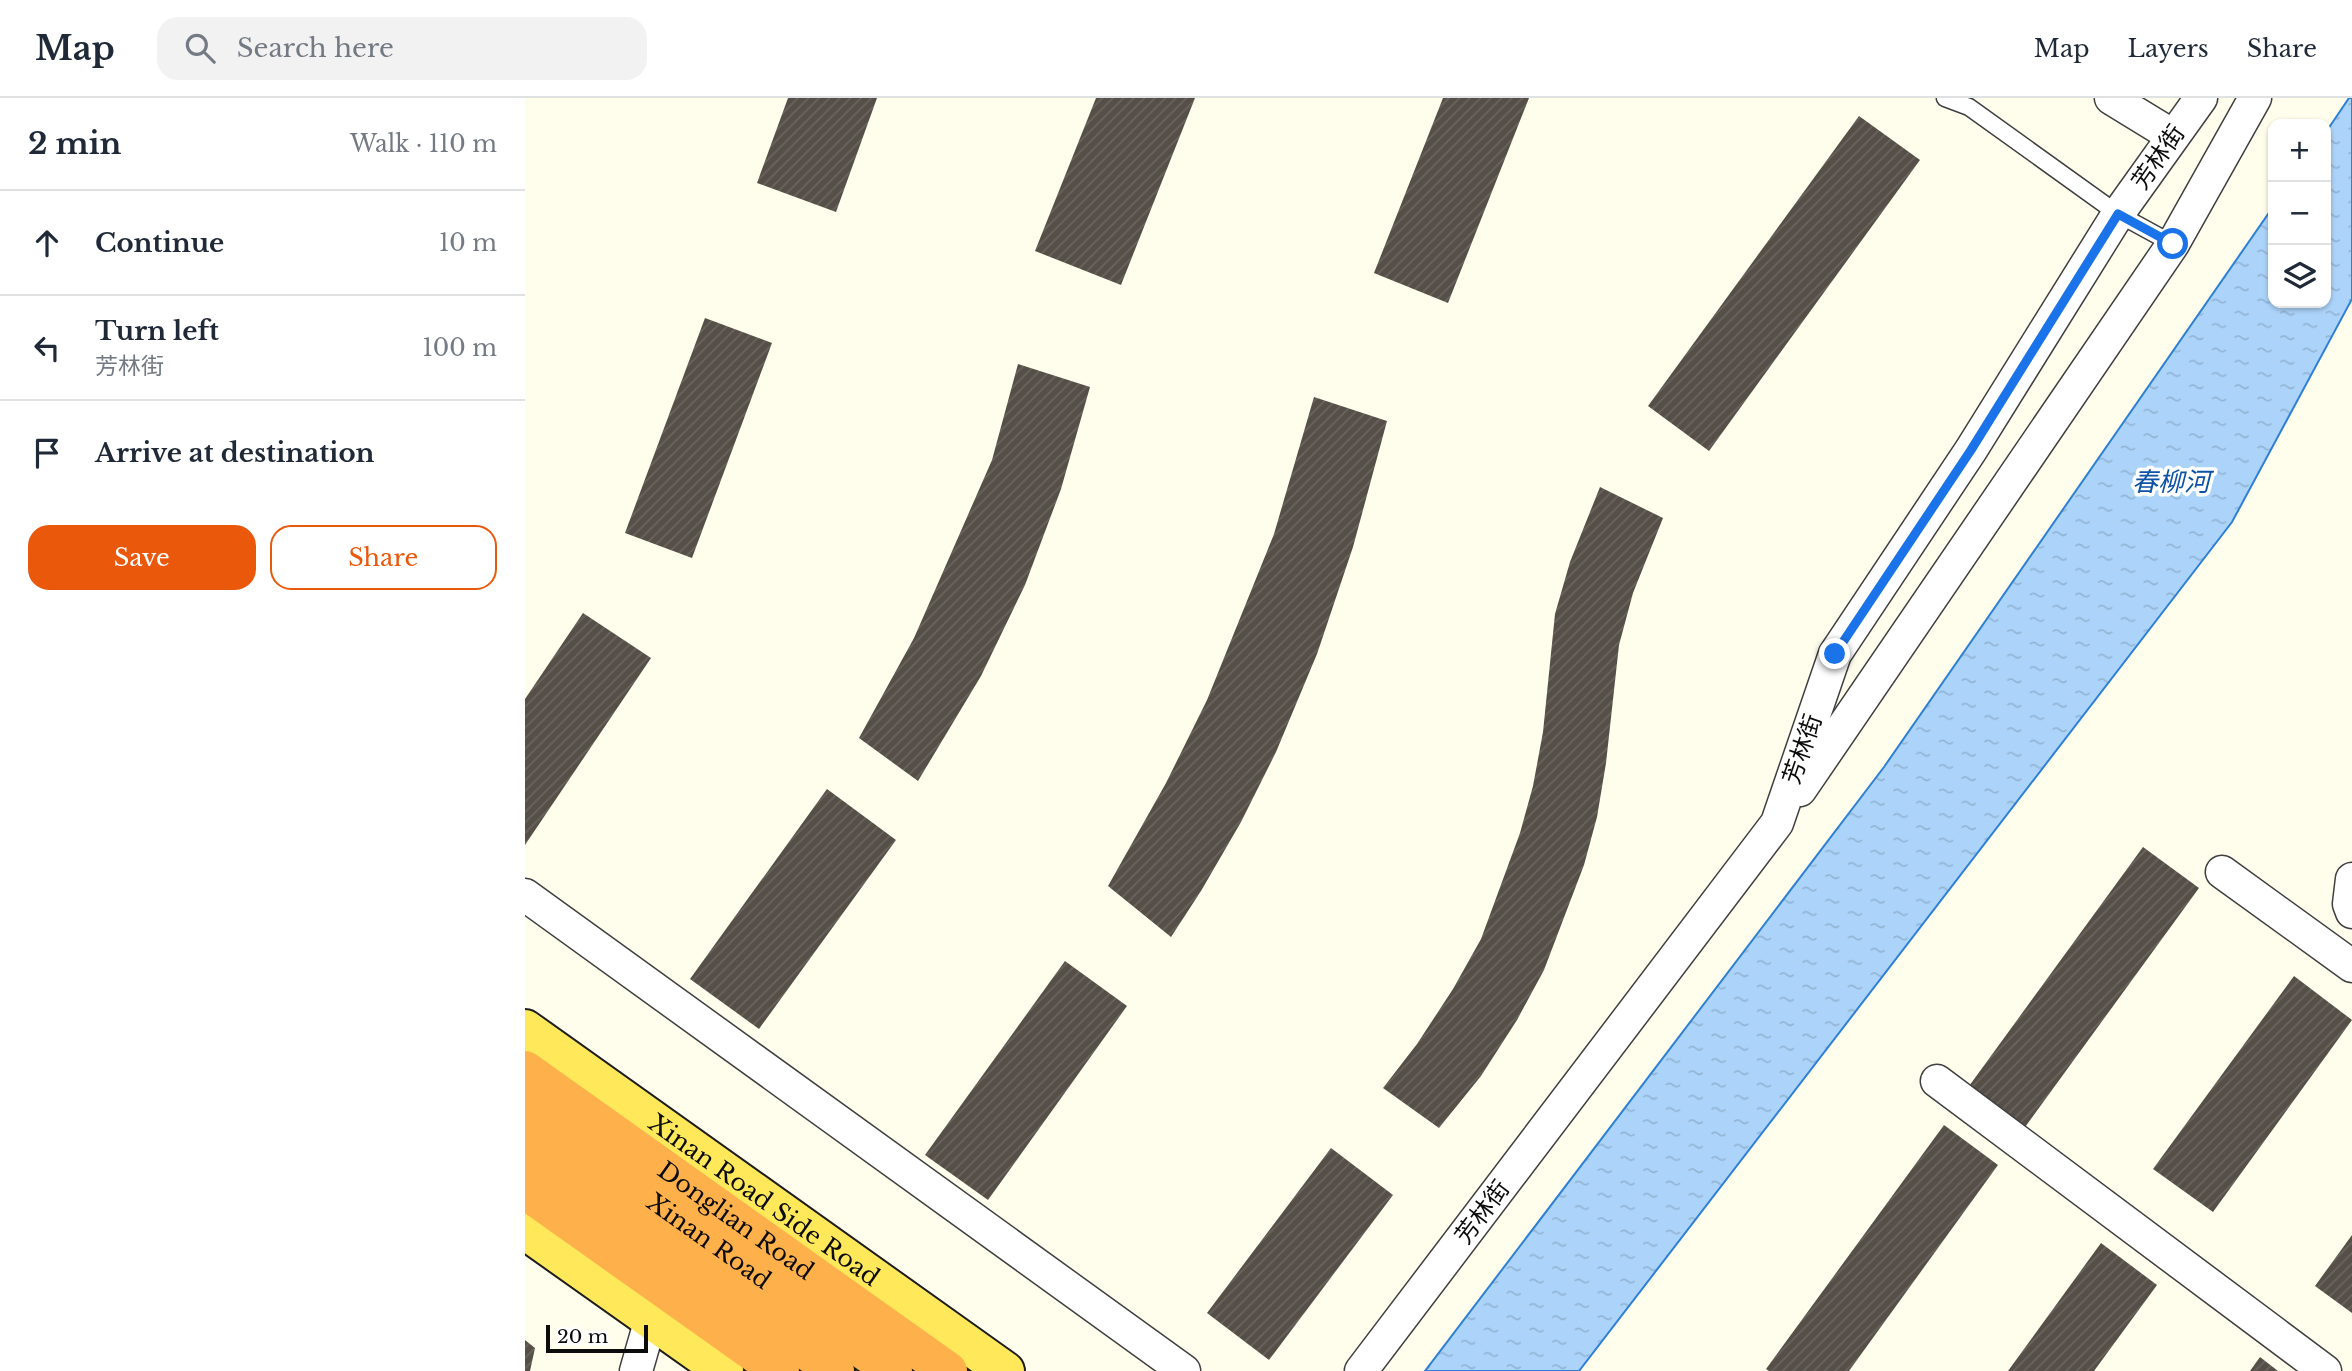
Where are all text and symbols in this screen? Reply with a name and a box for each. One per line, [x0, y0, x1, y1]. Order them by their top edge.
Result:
search box [157, 17, 647, 80]
text: Map [35, 28, 115, 69]
icon: search [181, 29, 219, 67]
text: Search here [237, 32, 394, 64]
text: Map [2034, 34, 2090, 63]
text: Layers [2128, 34, 2209, 63]
text: Share [2247, 34, 2317, 63]
street label: 芳林街 [2125, 119, 2191, 195]
map controls [2268, 119, 2331, 308]
button: + [2268, 119, 2331, 182]
text: 2 min [28, 125, 121, 162]
text: Walk · 110 m [350, 130, 497, 158]
button: − [2268, 182, 2331, 245]
icon: ahead [28, 224, 66, 262]
text: Continue [95, 227, 224, 259]
route start [2157, 228, 2188, 259]
text: 10 m [439, 229, 497, 257]
button: layers [2268, 245, 2331, 308]
text: Turn left [95, 315, 219, 347]
icon: left [28, 329, 66, 367]
text: 100 m [423, 334, 497, 362]
text: 芳林街 [95, 352, 164, 380]
icon: arrive [28, 434, 66, 472]
text: Arrive at destination [95, 437, 375, 469]
water label: 春柳河 [2132, 466, 2215, 498]
button: Save [28, 525, 256, 590]
button: Share [270, 525, 497, 590]
route end [1819, 638, 1850, 669]
street label: 芳林街 [1777, 710, 1827, 788]
street label: Xinan Road Side Road [644, 1109, 886, 1291]
street label: Donglian Road [652, 1155, 820, 1285]
street label: 芳林街 [1449, 1175, 1515, 1249]
street label: Xinan Road [641, 1188, 777, 1294]
scale bar [546, 1322, 647, 1354]
text: 20 m [557, 1325, 608, 1348]

